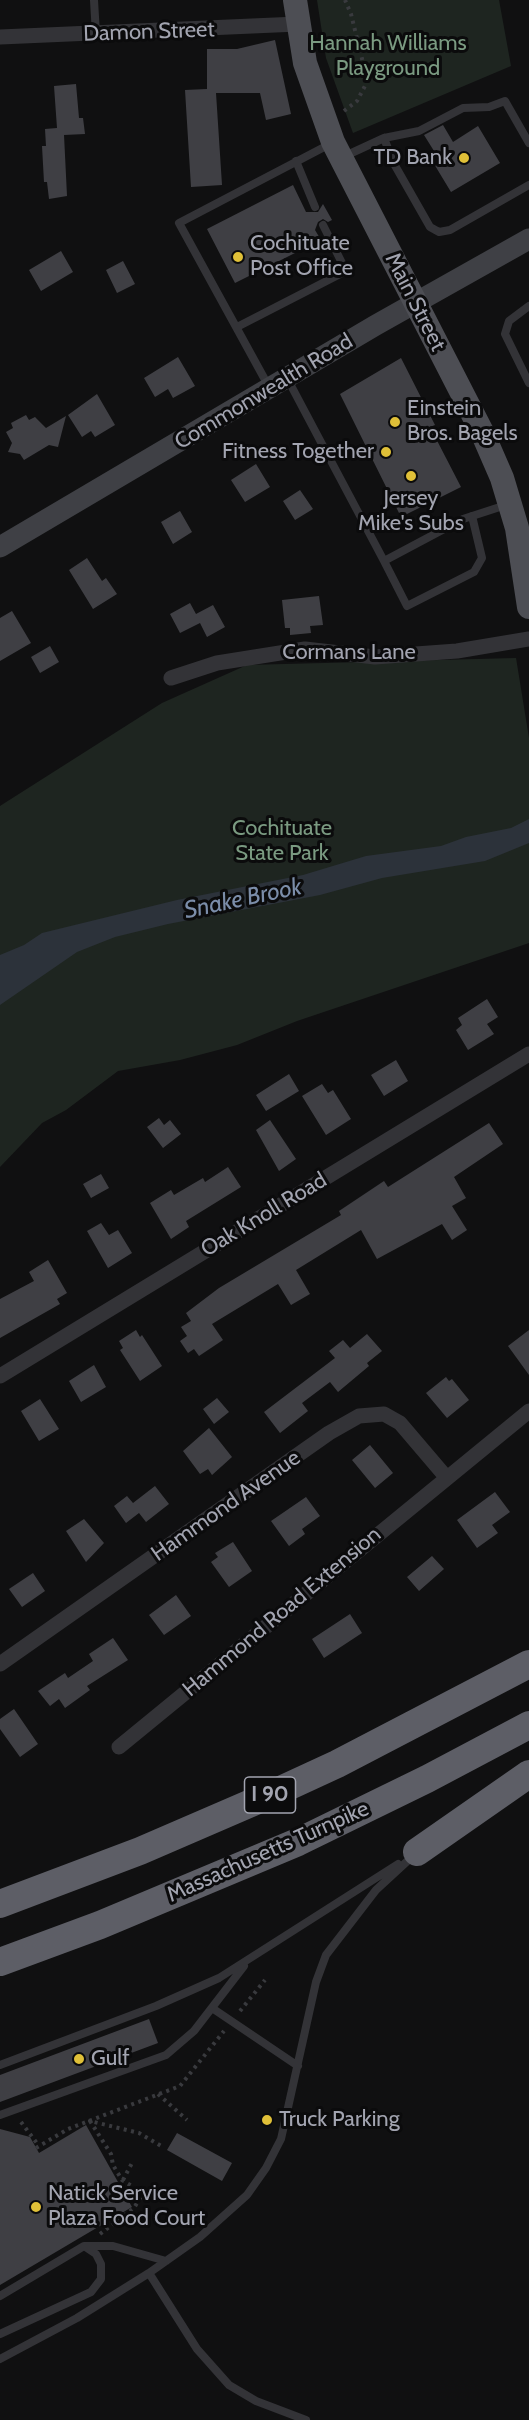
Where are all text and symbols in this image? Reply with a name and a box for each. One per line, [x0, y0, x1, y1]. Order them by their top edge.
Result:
street label: Damon Street [83, 17, 215, 47]
park label: Hannah Williams Playground [309, 31, 467, 82]
place label: TD Bank [373, 145, 452, 171]
marker: TD Bank [457, 151, 471, 165]
place label: Cochituate Post Office [250, 231, 353, 282]
street label: Main Street [379, 248, 451, 356]
marker: Cochituate Post Office [231, 250, 245, 264]
street label: Commonwealth Road [170, 328, 358, 456]
place label: Einstein Bros. Bagels [407, 396, 518, 448]
marker: Einstein Bros. Bagels [388, 415, 402, 429]
place label: Fitness Together [222, 439, 374, 465]
marker: Fitness Together [379, 445, 393, 459]
marker: Jersey Mike's Subs [404, 469, 418, 483]
place label: Jersey Mike's Subs [358, 486, 464, 538]
street label: Cormans Lane [282, 640, 416, 666]
park label: Cochituate State Park [232, 816, 332, 867]
water label: Snake Brook [182, 872, 304, 926]
street label: Oak Knoll Road [196, 1167, 332, 1263]
street label: Hammond Avenue [146, 1445, 306, 1567]
street label: Hammond Road Extension [178, 1521, 386, 1703]
road number: I 90 [244, 1777, 296, 1813]
street label: Massachusetts Turnpike [163, 1796, 373, 1908]
place label: Gulf [91, 2046, 130, 2072]
marker: Gulf [72, 2052, 86, 2066]
place label: Truck Parking [279, 2107, 400, 2133]
marker: Truck Parking [260, 2113, 274, 2127]
place label: Natick Service Plaza Food Court [48, 2181, 205, 2232]
marker: Natick Service Plaza Food Court [29, 2200, 43, 2214]

